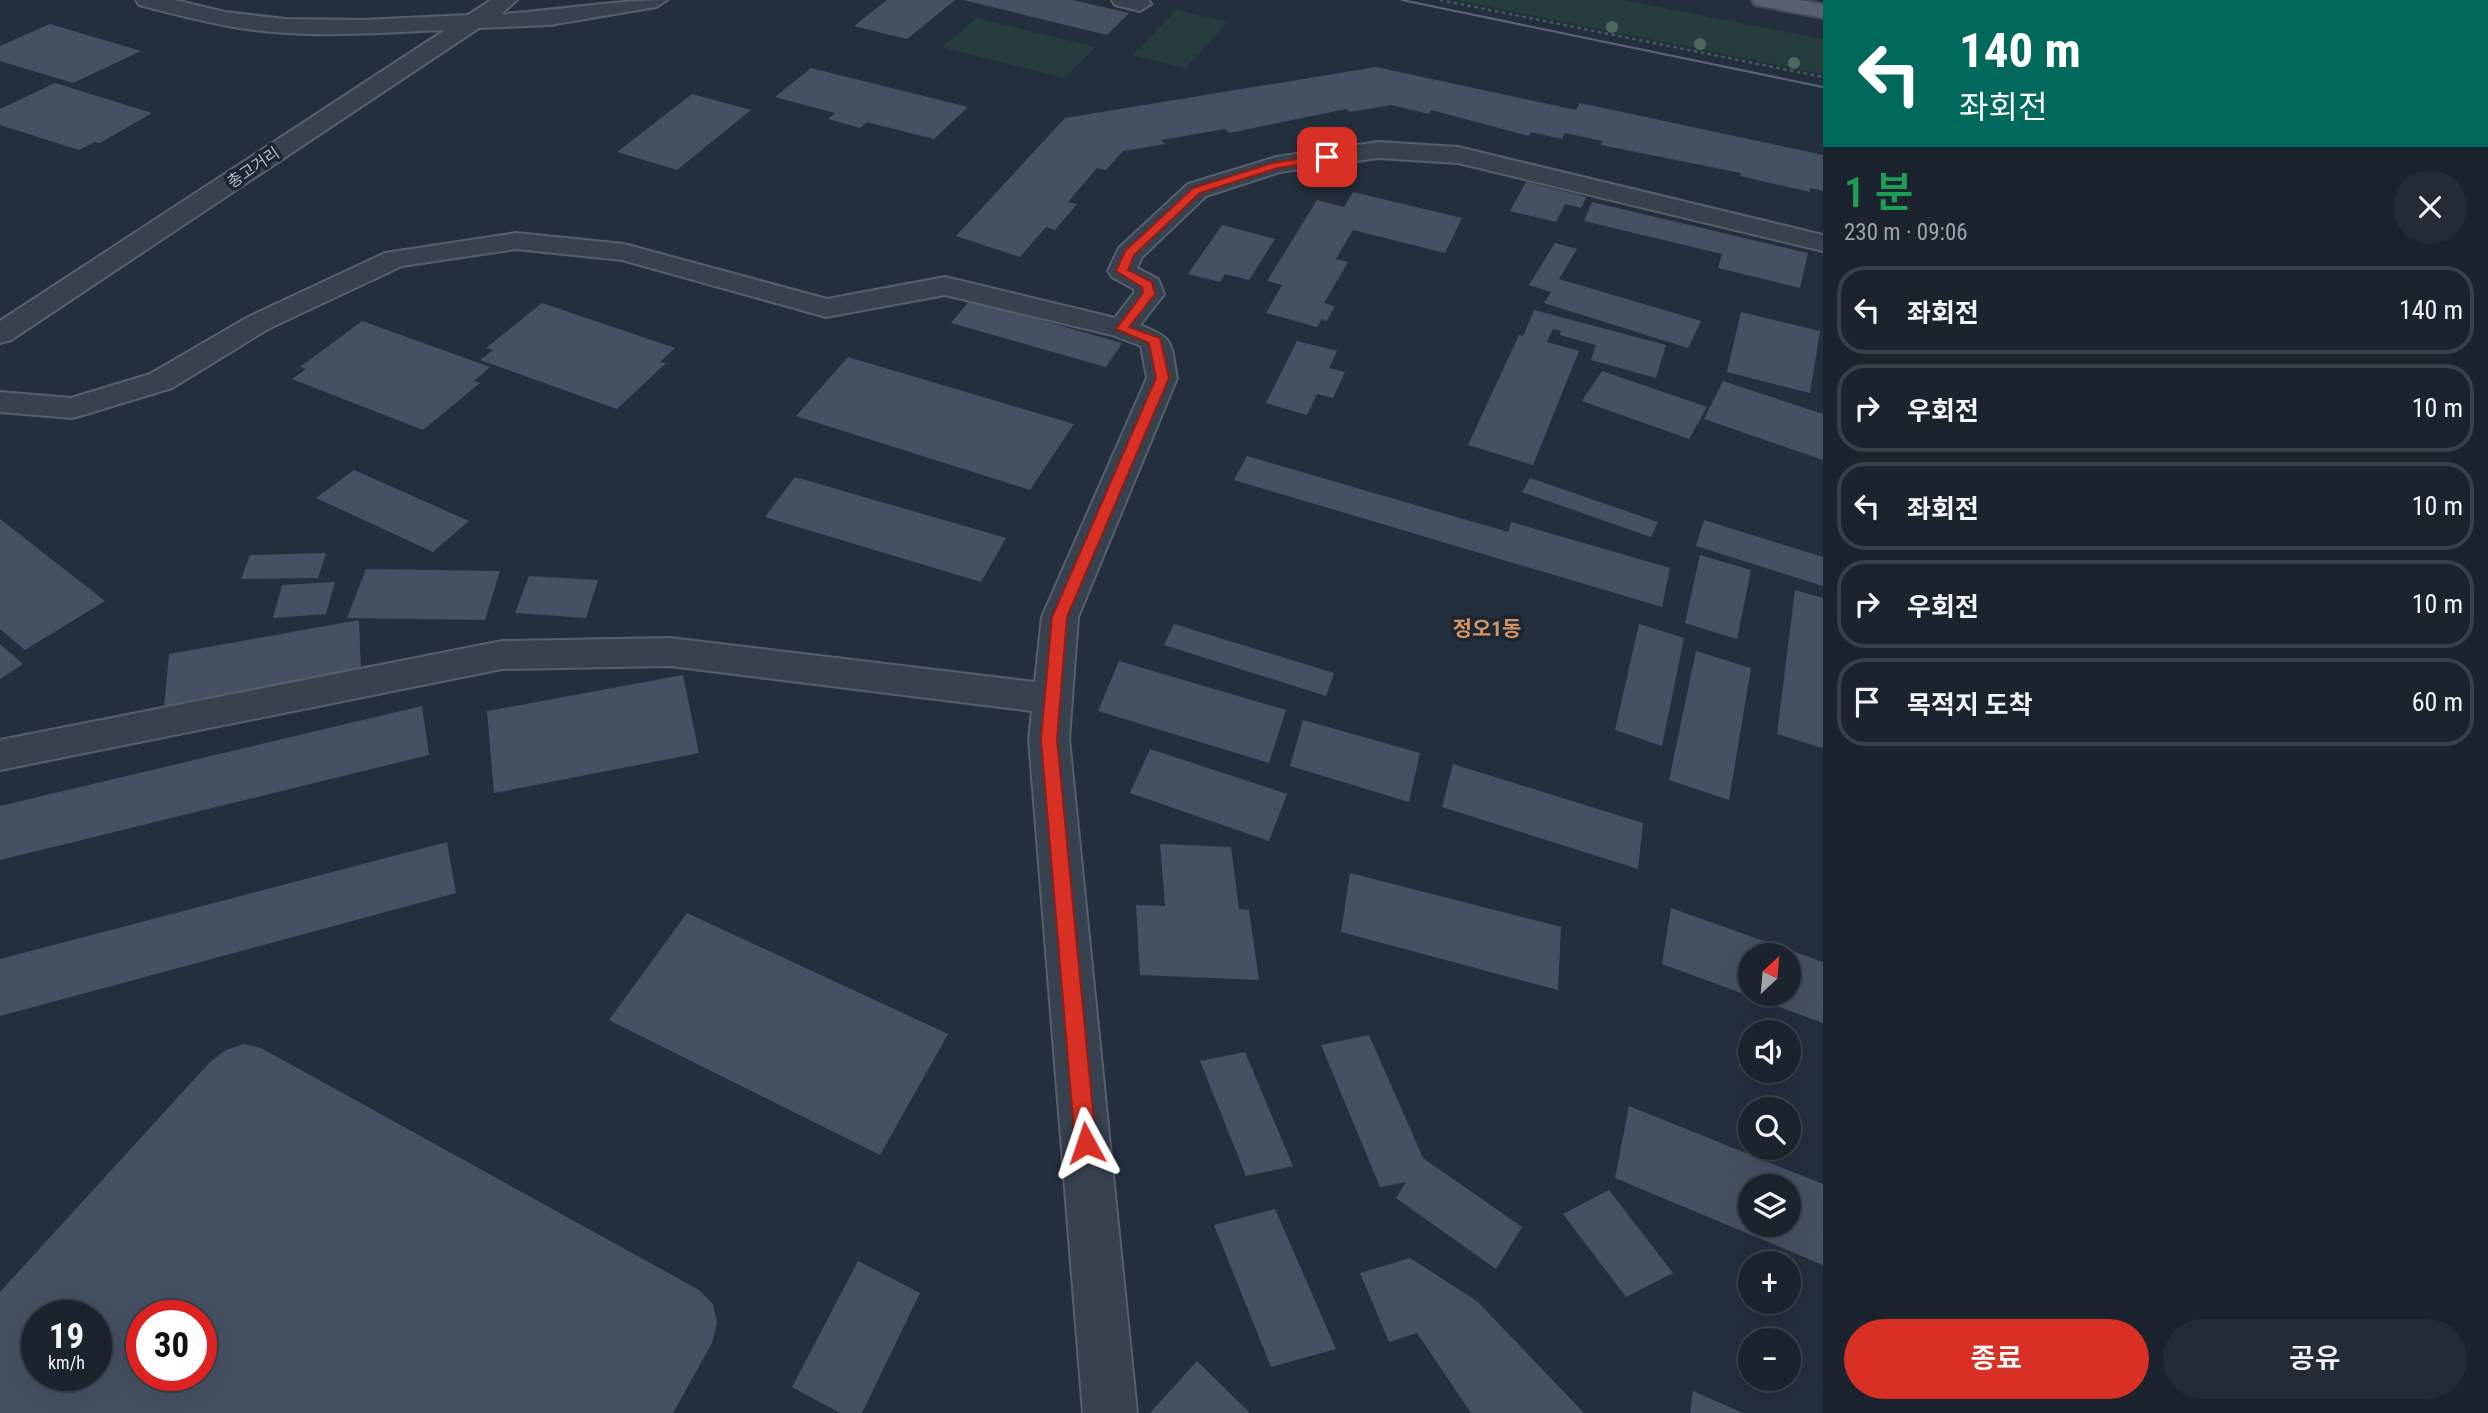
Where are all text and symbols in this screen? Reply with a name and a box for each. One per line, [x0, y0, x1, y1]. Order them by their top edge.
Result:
text: 140 m [1959, 22, 2081, 79]
icon: left [1844, 28, 1935, 119]
text: 좌회전 [1959, 88, 2047, 126]
pin [1297, 127, 1357, 187]
icon: arrive [1308, 138, 1346, 176]
street label: 총고거리 [224, 143, 283, 192]
text: 1 분 [1844, 168, 1913, 217]
button: close [2393, 170, 2467, 244]
text: 230 m · 09:06 [1844, 219, 1968, 246]
icon: left [1848, 291, 1886, 329]
text: 140 m [2399, 295, 2463, 325]
text: 좌회전 [1907, 298, 1979, 328]
icon: right [1848, 389, 1886, 427]
text: 10 m [2412, 393, 2463, 423]
text: 우회전 [1907, 396, 1979, 426]
icon: left [1848, 487, 1886, 525]
text: 10 m [2412, 491, 2463, 521]
text: 좌회전 [1907, 494, 1979, 524]
icon: right [1848, 585, 1886, 623]
text: 10 m [2412, 589, 2463, 619]
text: 우회전 [1907, 592, 1979, 622]
district label: 정오1동 [1453, 617, 1521, 641]
icon: arrive [1848, 683, 1886, 721]
text: 60 m [2412, 687, 2463, 717]
text: 목적지 도착 [1907, 690, 2033, 720]
north arrow [1738, 943, 1801, 1006]
map controls [1738, 943, 1801, 1391]
button: sound [1738, 1020, 1801, 1083]
button: search [1738, 1097, 1801, 1160]
position arrow [1049, 1106, 1123, 1180]
button: layers [1738, 1174, 1801, 1237]
button: + [1738, 1251, 1801, 1314]
speed limit sign: 30 [126, 1300, 217, 1391]
text: 19 [49, 1316, 84, 1357]
button: 종료 [1844, 1319, 2149, 1399]
button: 공유 [2163, 1319, 2467, 1399]
button: − [1738, 1328, 1801, 1391]
text: km/h [48, 1352, 85, 1373]

